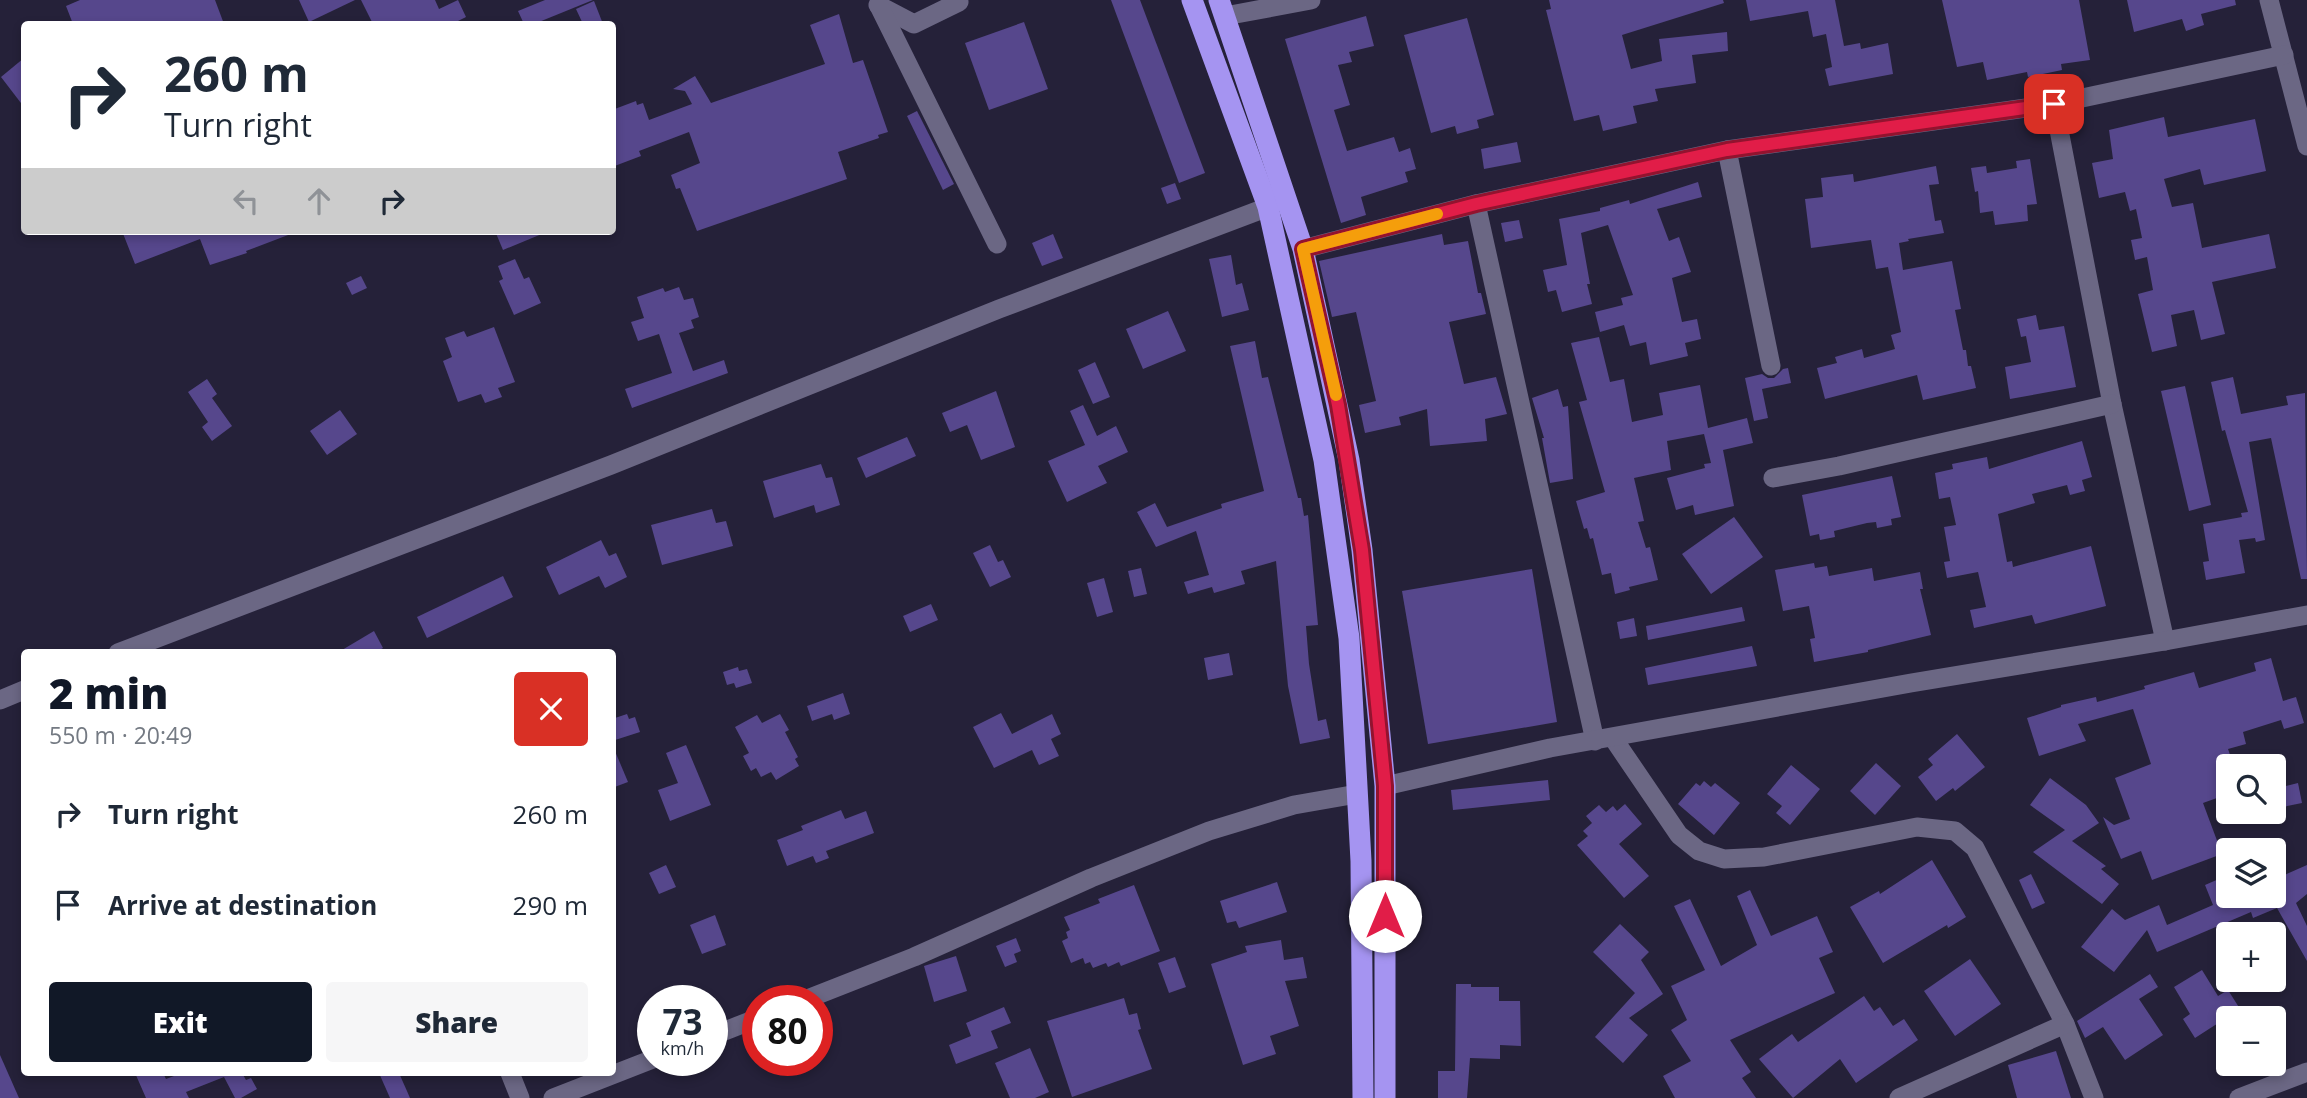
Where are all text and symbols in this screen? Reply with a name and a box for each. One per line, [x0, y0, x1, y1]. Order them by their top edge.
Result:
text: 260 m [164, 40, 309, 106]
icon: right [49, 49, 140, 140]
pin [2024, 74, 2084, 134]
icon: arrive [2035, 85, 2073, 123]
text: Turn right [164, 103, 312, 146]
icon: left [227, 182, 265, 220]
icon: ahead [300, 182, 338, 220]
icon: right [373, 182, 411, 220]
text: 2 min [49, 664, 168, 721]
button: close [514, 672, 588, 746]
text: 550 m · 20:49 [49, 719, 192, 751]
map controls [2216, 754, 2286, 1076]
button: search [2216, 754, 2286, 824]
icon: right [49, 795, 87, 833]
text: Turn right [108, 796, 239, 832]
text: 260 m [513, 796, 588, 832]
button: layers [2216, 838, 2286, 908]
position arrow [1348, 879, 1422, 953]
icon: arrive [49, 886, 87, 924]
text: Arrive at destination [108, 887, 377, 923]
text: 290 m [513, 887, 588, 923]
button: + [2216, 922, 2286, 992]
button: Exit [49, 982, 312, 1062]
button: Share [326, 982, 588, 1062]
speed limit sign: 80 [742, 985, 833, 1076]
text: 73 [662, 998, 703, 1045]
button: − [2216, 1006, 2286, 1076]
text: km/h [661, 1036, 704, 1060]

